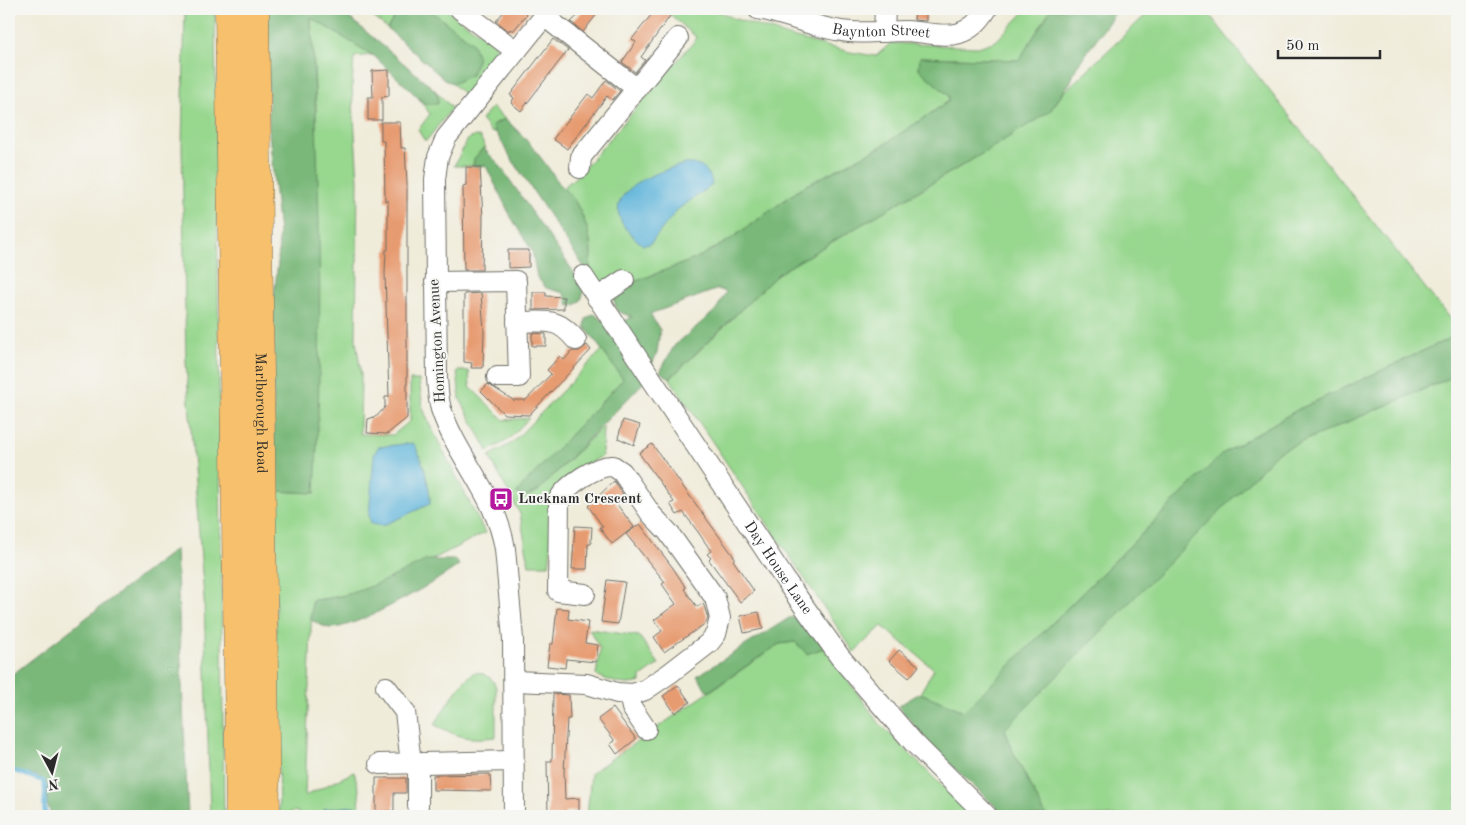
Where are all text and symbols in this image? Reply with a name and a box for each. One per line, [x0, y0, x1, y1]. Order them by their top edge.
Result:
street label: Baynton Street [831, 22, 931, 41]
scale bar [1278, 28, 1381, 60]
text: 50 m [1286, 39, 1320, 54]
street label: Homington Avenue [427, 279, 449, 403]
street label: Marlborough Road [252, 352, 269, 474]
bus stop icon: Lucknam Crescent [488, 486, 514, 512]
place label: Lucknam Crescent [518, 492, 642, 507]
street label: Day House Lane [741, 519, 815, 617]
north arrow [28, 748, 78, 798]
text: N [47, 776, 60, 792]

